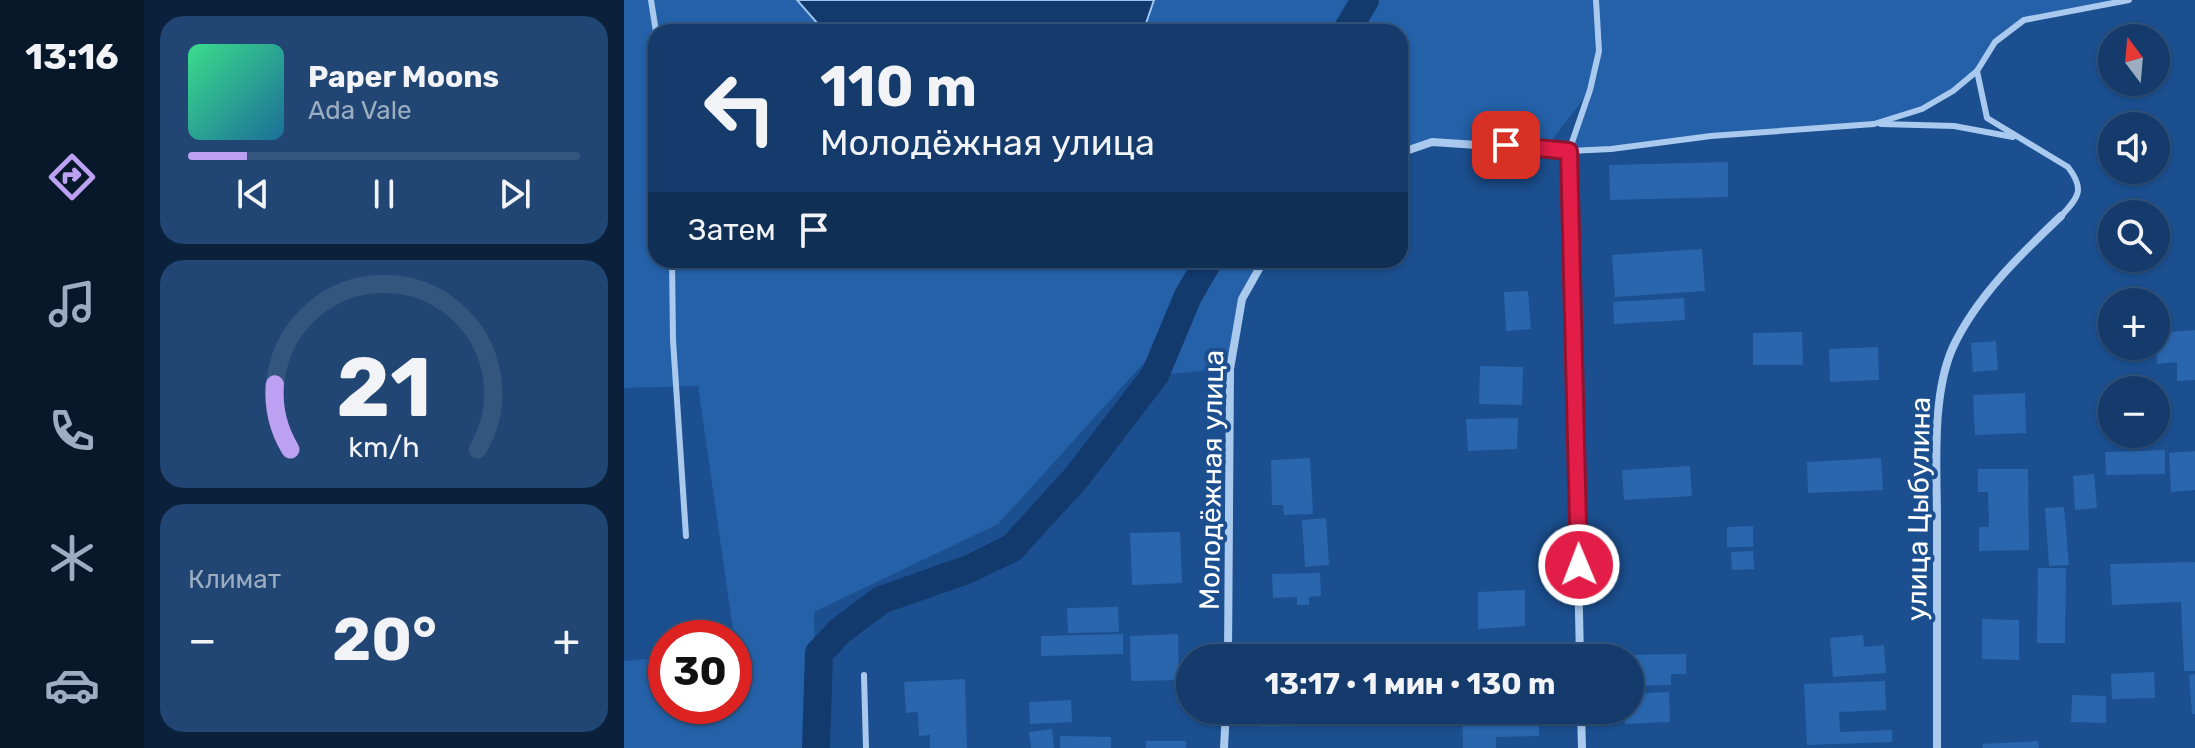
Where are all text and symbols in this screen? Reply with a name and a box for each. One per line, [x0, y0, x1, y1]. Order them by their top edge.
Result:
north arrow [2098, 24, 2170, 96]
map controls [2098, 24, 2170, 448]
text: 13:16 [25, 35, 119, 78]
text: 110 m [820, 54, 977, 120]
icon: left [688, 56, 792, 160]
text: Paper Moons [308, 59, 499, 95]
text: Ada Vale [308, 95, 412, 126]
pin [1472, 111, 1540, 179]
button: sound [2098, 112, 2170, 184]
text: Молодёжная улица [820, 121, 1155, 164]
icon: arrive [1484, 123, 1528, 167]
icon: directions [44, 149, 100, 205]
icon: previous [231, 172, 275, 216]
icon: pause [362, 172, 406, 216]
icon: next [493, 172, 537, 216]
button: search [2098, 200, 2170, 272]
icon: arrive [792, 208, 836, 252]
text: Затем [688, 212, 776, 248]
icon: music [44, 276, 100, 332]
button: + [2098, 288, 2170, 360]
text: 21 [336, 338, 432, 437]
street label: Молодёжная улица [1193, 350, 1230, 610]
button: − [2098, 376, 2170, 448]
street label: улица Цыбулина [1900, 397, 1937, 621]
icon: phone [44, 403, 100, 459]
text: km/h [348, 430, 420, 464]
position arrow [1537, 523, 1621, 607]
icon: climate [44, 530, 100, 586]
text: Климат [188, 564, 281, 595]
text: 20° [332, 604, 437, 675]
text: − [188, 614, 217, 666]
text: + [553, 614, 580, 666]
speed limit sign: 30 [648, 620, 752, 724]
icon: car [44, 657, 100, 713]
text: 13:17 · 1 мин · 130 m [1264, 666, 1556, 702]

